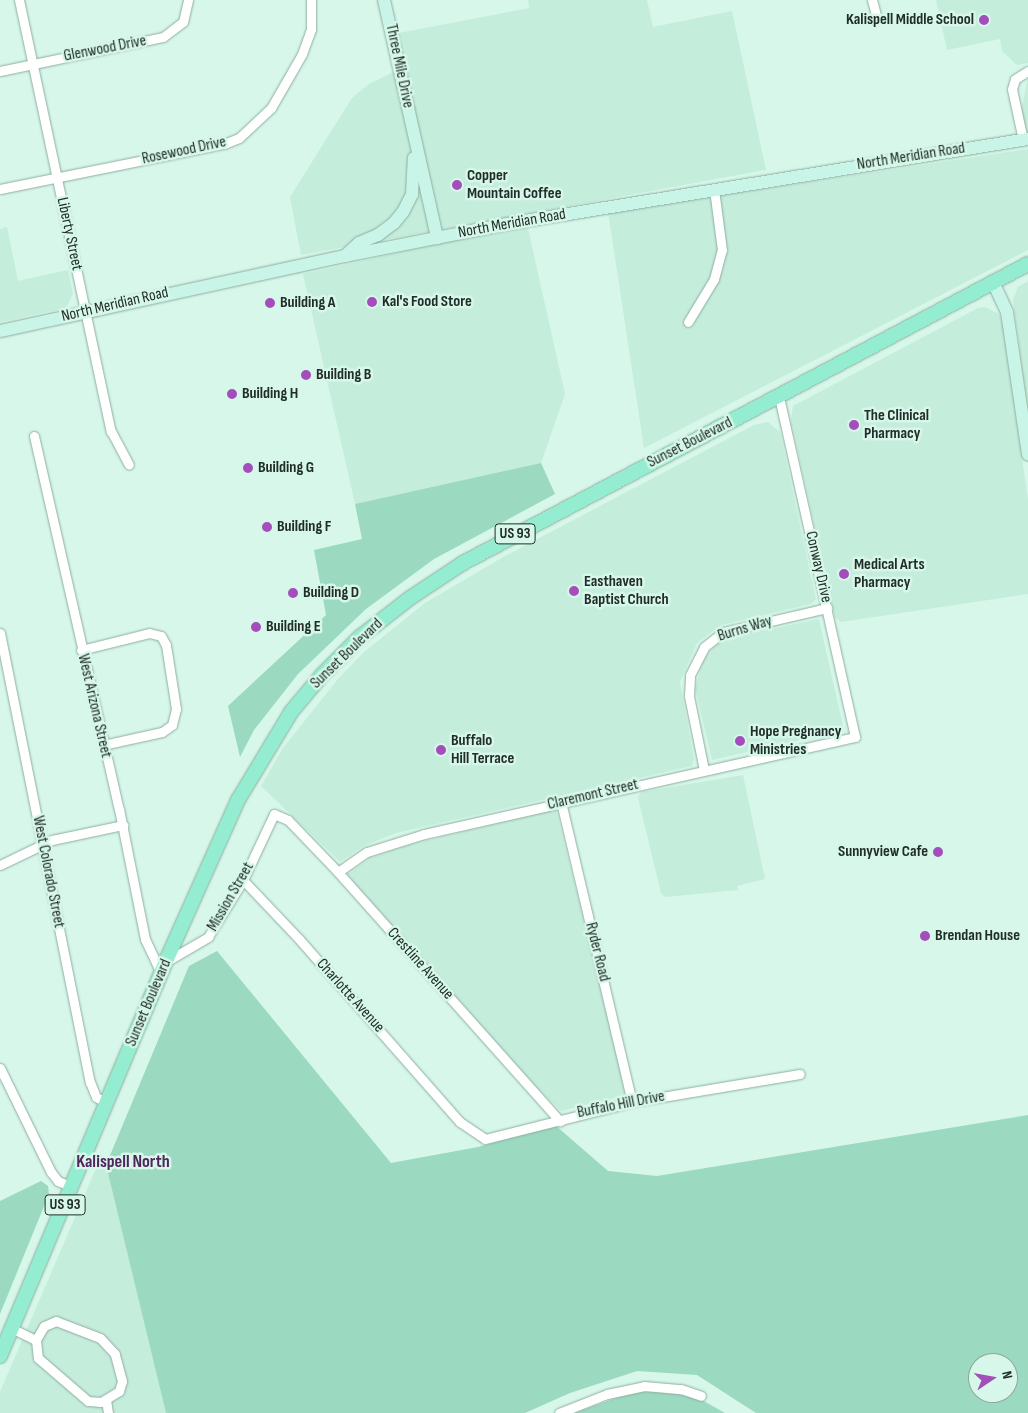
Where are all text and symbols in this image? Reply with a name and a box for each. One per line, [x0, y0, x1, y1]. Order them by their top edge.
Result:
place label: Kalispell Middle School [846, 10, 974, 30]
marker: Kalispell Middle School [978, 14, 990, 26]
street label: Three Mile Drive [381, 22, 417, 110]
street label: Glenwood Drive [62, 32, 148, 66]
street label: Rosewood Drive [140, 133, 228, 169]
street label: North Meridian Road [856, 139, 966, 175]
place label: Copper Mountain Coffee [467, 166, 561, 204]
marker: Copper Mountain Coffee [451, 179, 463, 191]
street label: Liberty Street [52, 196, 86, 272]
street label: North Meridian Road [457, 205, 567, 243]
street label: North Meridian Road [60, 283, 170, 327]
place label: Kal's Food Store [382, 292, 472, 312]
place label: Building A [280, 293, 335, 313]
marker: Kal's Food Store [366, 296, 378, 308]
marker: Building A [264, 297, 276, 309]
place label: Building B [316, 365, 371, 385]
marker: Building B [300, 369, 312, 381]
place label: Building H [242, 384, 298, 404]
marker: Building H [226, 388, 238, 400]
place label: The Clinical Pharmacy [864, 406, 929, 444]
street label: Sunset Boulevard [644, 413, 736, 473]
marker: The Clinical Pharmacy [848, 419, 860, 431]
place label: Building G [258, 458, 314, 478]
marker: Building G [242, 462, 254, 474]
place label: Building F [277, 517, 331, 537]
marker: Building F [261, 521, 273, 533]
road number: US 93 [494, 522, 536, 546]
street label: Conway Drive [800, 529, 836, 605]
place label: Medical Arts Pharmacy [854, 555, 925, 593]
marker: Medical Arts Pharmacy [838, 568, 850, 580]
place label: Easthaven Baptist Church [584, 572, 669, 610]
place label: Building D [303, 583, 359, 603]
marker: Easthaven Baptist Church [568, 585, 580, 597]
marker: Building D [287, 587, 299, 599]
street label: Burns Way [716, 612, 774, 646]
street label: Sunset Boulevard [307, 615, 387, 693]
place label: Building E [266, 617, 321, 637]
marker: Building E [250, 621, 262, 633]
street label: West Arizona Street [73, 652, 115, 760]
place label: Hope Pregnancy Ministries [750, 722, 841, 760]
place label: Buffalo Hill Terrace [451, 731, 514, 769]
marker: Hope Pregnancy Ministries [734, 735, 746, 747]
marker: Buffalo Hill Terrace [435, 744, 447, 756]
street label: Claremont Street [546, 775, 640, 815]
street label: West Colorado Street [28, 814, 68, 930]
place label: Sunnyview Cafe [838, 842, 928, 862]
marker: Sunnyview Cafe [932, 846, 944, 858]
street label: Mission Street [204, 859, 258, 935]
street label: Ryder Road [580, 921, 614, 983]
street label: Crestline Avenue [383, 924, 457, 1004]
place label: Brendan House [935, 926, 1020, 946]
marker: Brendan House [919, 930, 931, 942]
street label: Charlotte Avenue [312, 955, 388, 1037]
street label: Sunset Boulevard [122, 957, 176, 1049]
street label: Buffalo Hill Drive [576, 1087, 666, 1123]
district label: Kalispell North [76, 1151, 170, 1173]
road number: US 93 [44, 1192, 86, 1218]
north arrow [968, 1353, 1018, 1403]
text: N [998, 1370, 1016, 1380]

